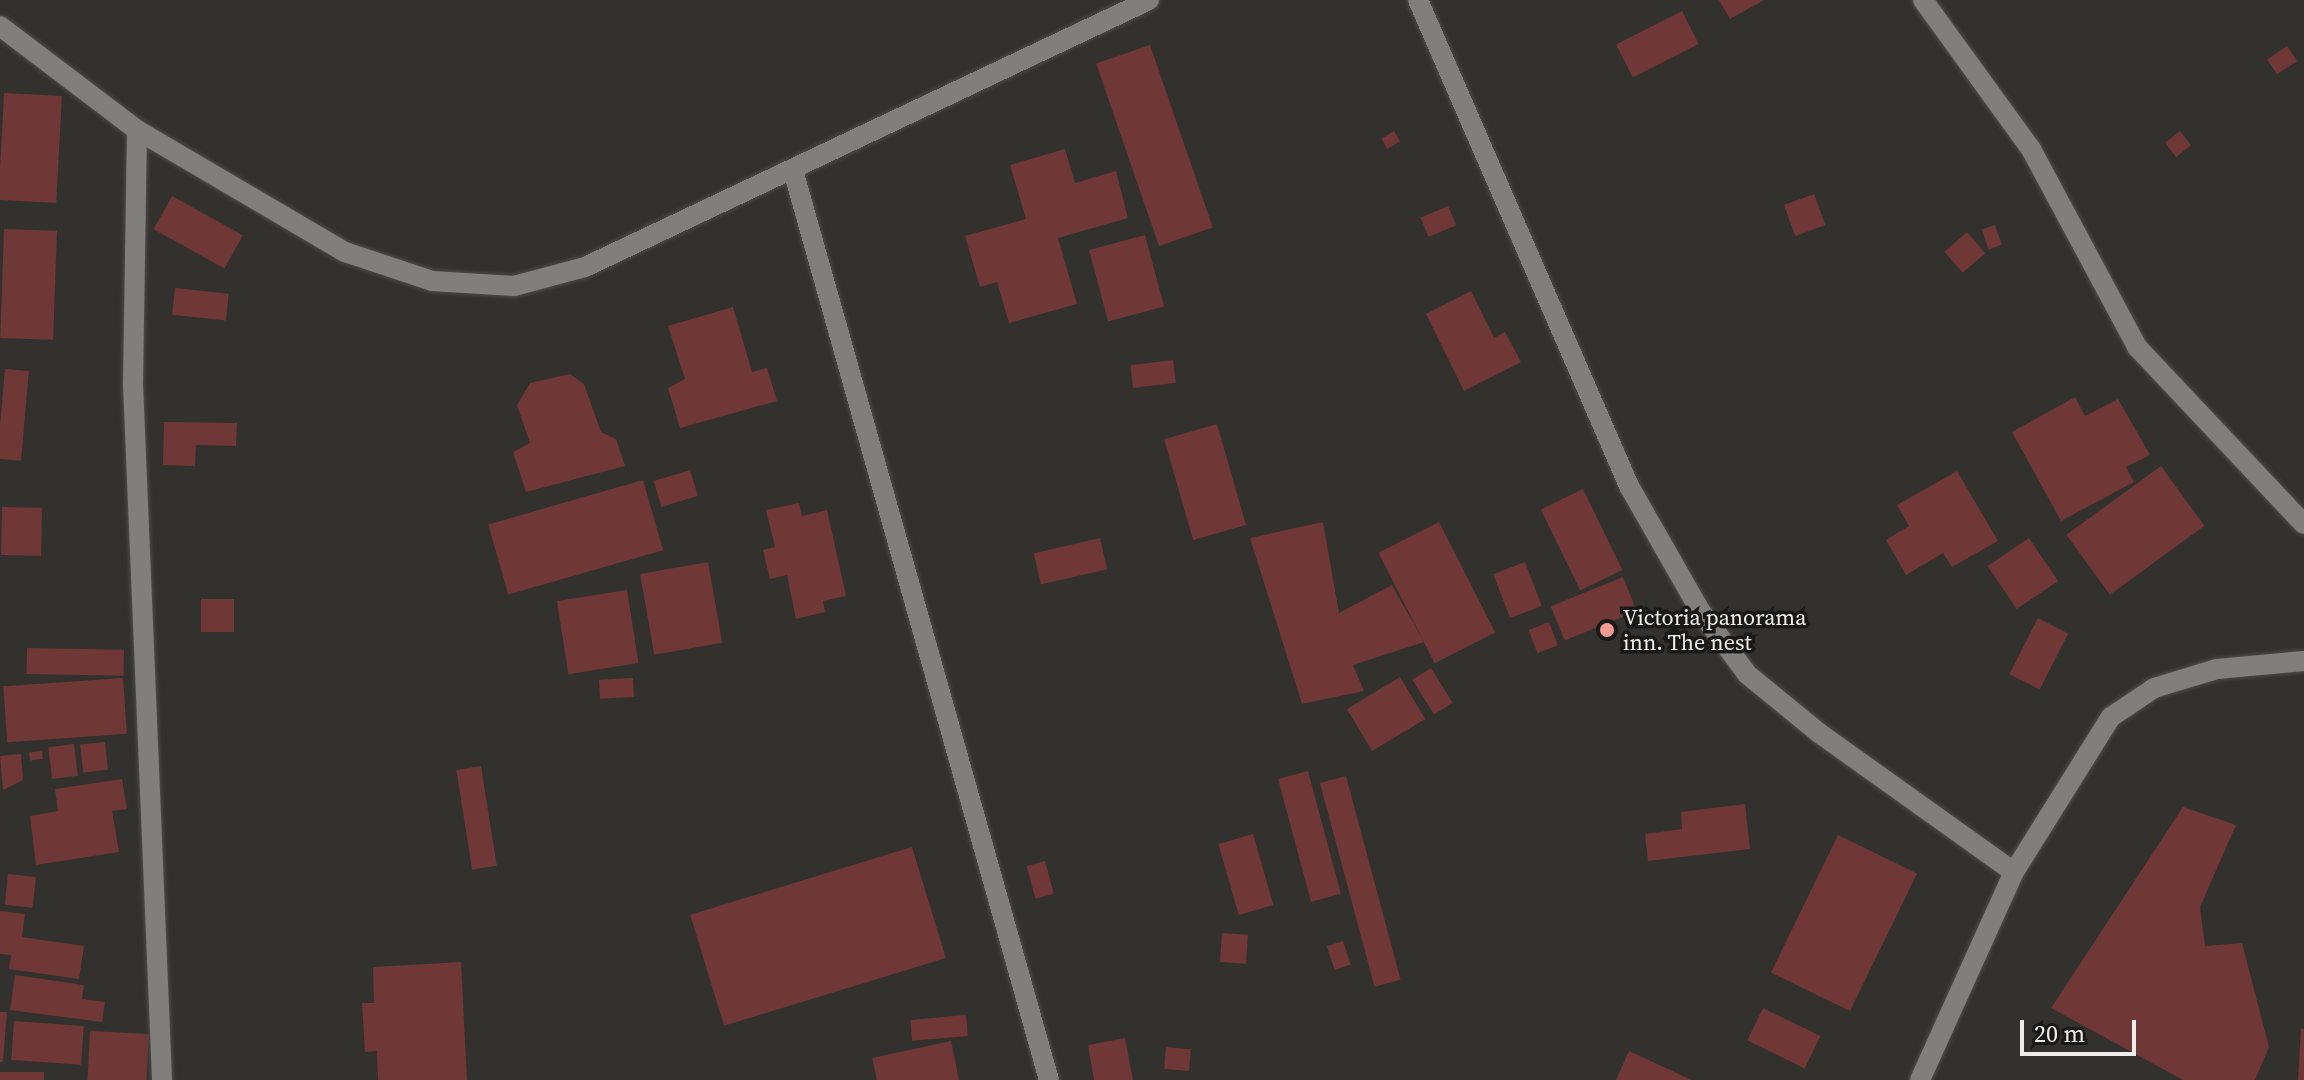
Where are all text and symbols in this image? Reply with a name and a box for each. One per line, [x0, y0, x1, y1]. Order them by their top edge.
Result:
place label: Victoria panorama inn. The nest [1623, 604, 1806, 656]
marker: Victoria panorama inn. The nest [1598, 621, 1616, 639]
scale bar [2024, 1004, 2140, 1054]
text: 20 m [2034, 1017, 2085, 1050]

